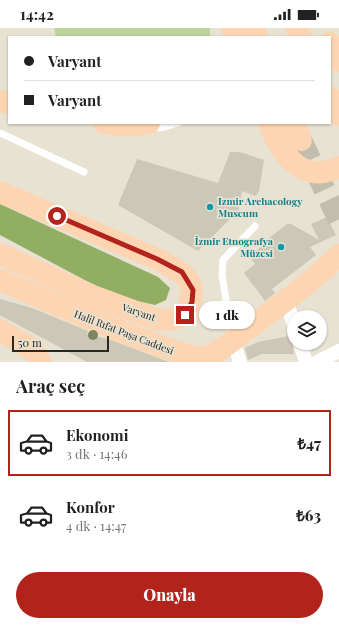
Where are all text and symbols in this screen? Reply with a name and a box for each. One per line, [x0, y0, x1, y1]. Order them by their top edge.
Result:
text: 14:42 [20, 4, 54, 24]
text: Varyant [48, 51, 102, 71]
text: Varyant [48, 90, 102, 110]
place label: Izmir Archaeology Museum [218, 194, 303, 220]
marker: Izmir Archaeology Museum [205, 202, 215, 212]
route start [48, 207, 66, 225]
place label: İzmir Etnografya Müzesi [195, 234, 274, 260]
marker: İzmir Etnografya Müzesi [276, 242, 286, 252]
street label: Varyant [119, 299, 158, 324]
callout: 1 dk [199, 301, 255, 329]
route end [176, 306, 194, 324]
text: 1 dk [215, 306, 239, 323]
street label: Halil Rıfat Paşa Caddesi [72, 307, 176, 358]
map controls [287, 310, 327, 350]
button: layers [287, 310, 327, 350]
scale bar [12, 334, 109, 353]
text: 50 m [18, 335, 42, 350]
text: Araç seç [16, 374, 85, 398]
icon: car [18, 425, 54, 461]
text: Ekonomi [66, 425, 128, 445]
text: ₺47 [297, 433, 321, 453]
text: 3 dk · 14:46 [66, 445, 127, 462]
icon: car [18, 497, 54, 533]
text: Konfor [66, 497, 115, 517]
text: ₺63 [296, 505, 321, 525]
text: 4 dk · 14:47 [66, 517, 126, 534]
button: Onayla [16, 572, 323, 618]

